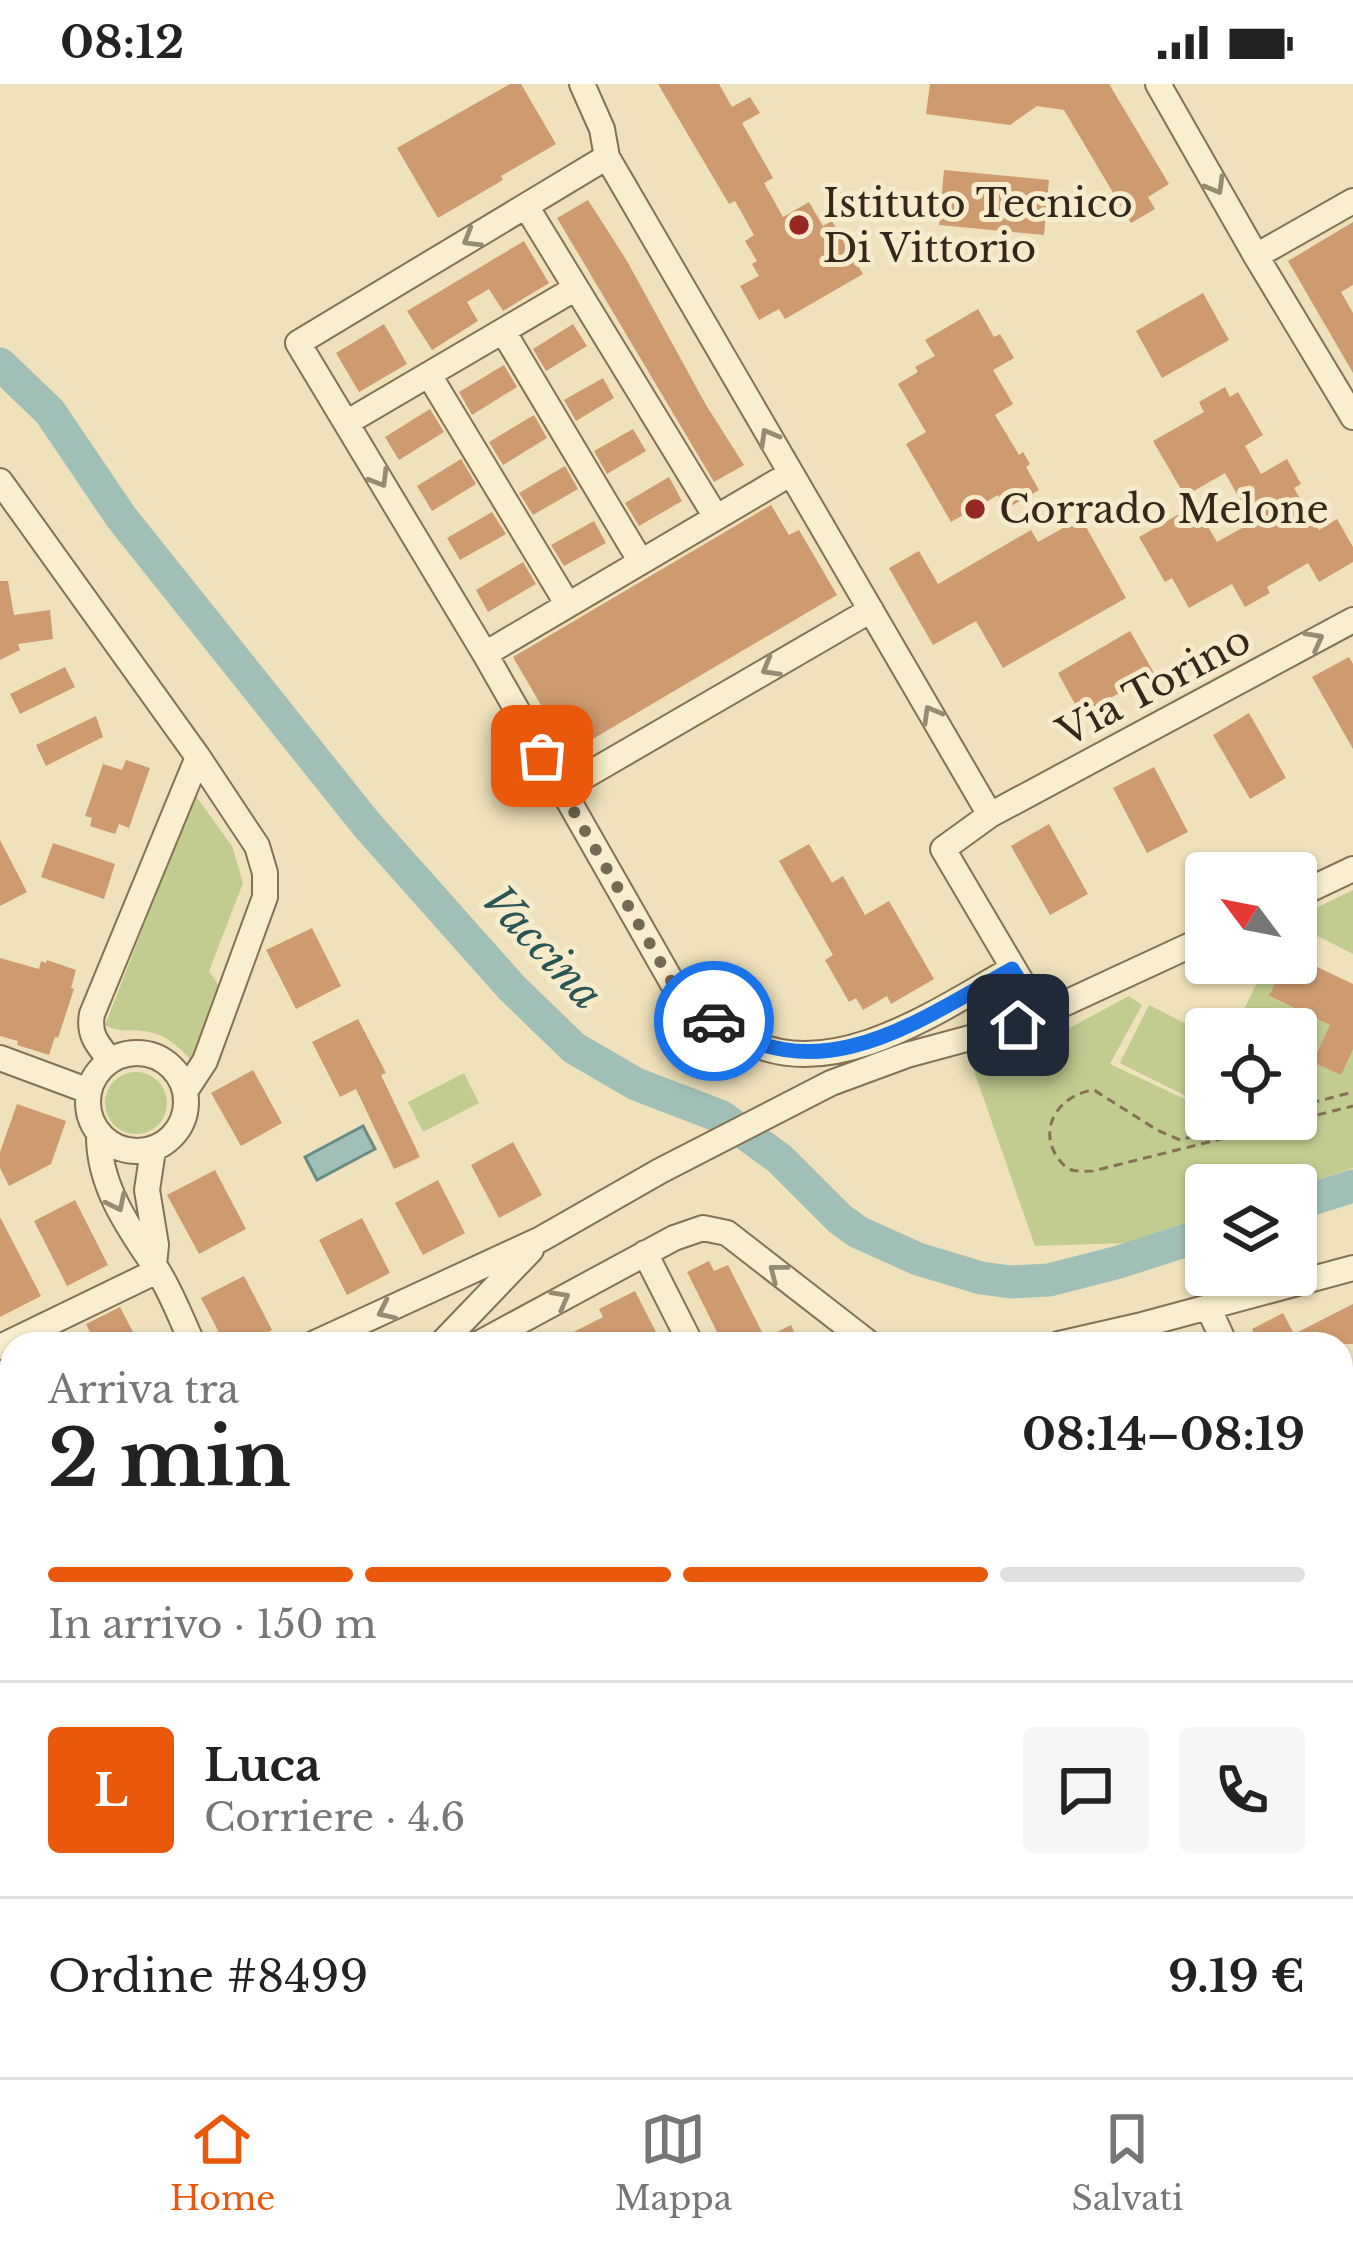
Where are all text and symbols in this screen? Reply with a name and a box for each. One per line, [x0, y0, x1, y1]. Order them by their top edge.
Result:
text: 08:12 [60, 14, 184, 70]
one-way arrow [1202, 173, 1225, 194]
place label: Istituto Tecnico Di Vittorio [823, 179, 1133, 273]
marker: Istituto Tecnico Di Vittorio [786, 212, 812, 238]
one-way arrow [462, 225, 484, 247]
one-way arrow [760, 428, 783, 450]
one-way arrow [366, 466, 388, 488]
place label: Corrado Melone [999, 485, 1329, 534]
marker: Corrado Melone [962, 496, 988, 522]
street label: Via Torino [1048, 615, 1259, 758]
one-way arrow [1302, 631, 1323, 654]
one-way arrow [761, 654, 783, 677]
pin [491, 705, 593, 807]
one-way arrow [923, 705, 946, 727]
icon: bag [509, 723, 575, 789]
north arrow [1185, 852, 1317, 984]
map controls [1185, 852, 1317, 1296]
water label: Vaccina [472, 874, 614, 1020]
courier [654, 961, 774, 1081]
pin [967, 974, 1069, 1076]
icon: car [681, 988, 747, 1054]
icon: home [985, 992, 1051, 1058]
button: locate [1185, 1008, 1317, 1140]
button: layers [1185, 1164, 1317, 1296]
one-way arrow [102, 1191, 126, 1212]
one-way arrow [769, 1265, 791, 1286]
one-way arrow [549, 1290, 570, 1313]
one-way arrow [377, 1296, 398, 1320]
text: Arriva tra [48, 1365, 239, 1414]
text: 08:14–08:19 [1022, 1406, 1305, 1462]
text: 2 min [48, 1410, 291, 1507]
text: In arrivo · 150 m [48, 1600, 377, 1649]
button: chat [1023, 1727, 1149, 1853]
button: phone [1179, 1727, 1305, 1853]
text: Luca [204, 1737, 321, 1793]
text: L [94, 1762, 128, 1818]
text: Corriere · 4.6 [204, 1793, 465, 1842]
text: Ordine #8499 [48, 1948, 368, 2004]
text: 9.19 € [1168, 1948, 1305, 2004]
tab: Home [170, 2106, 275, 2219]
tab: Mappa [615, 2106, 732, 2219]
tab: Salvati [1071, 2106, 1183, 2219]

